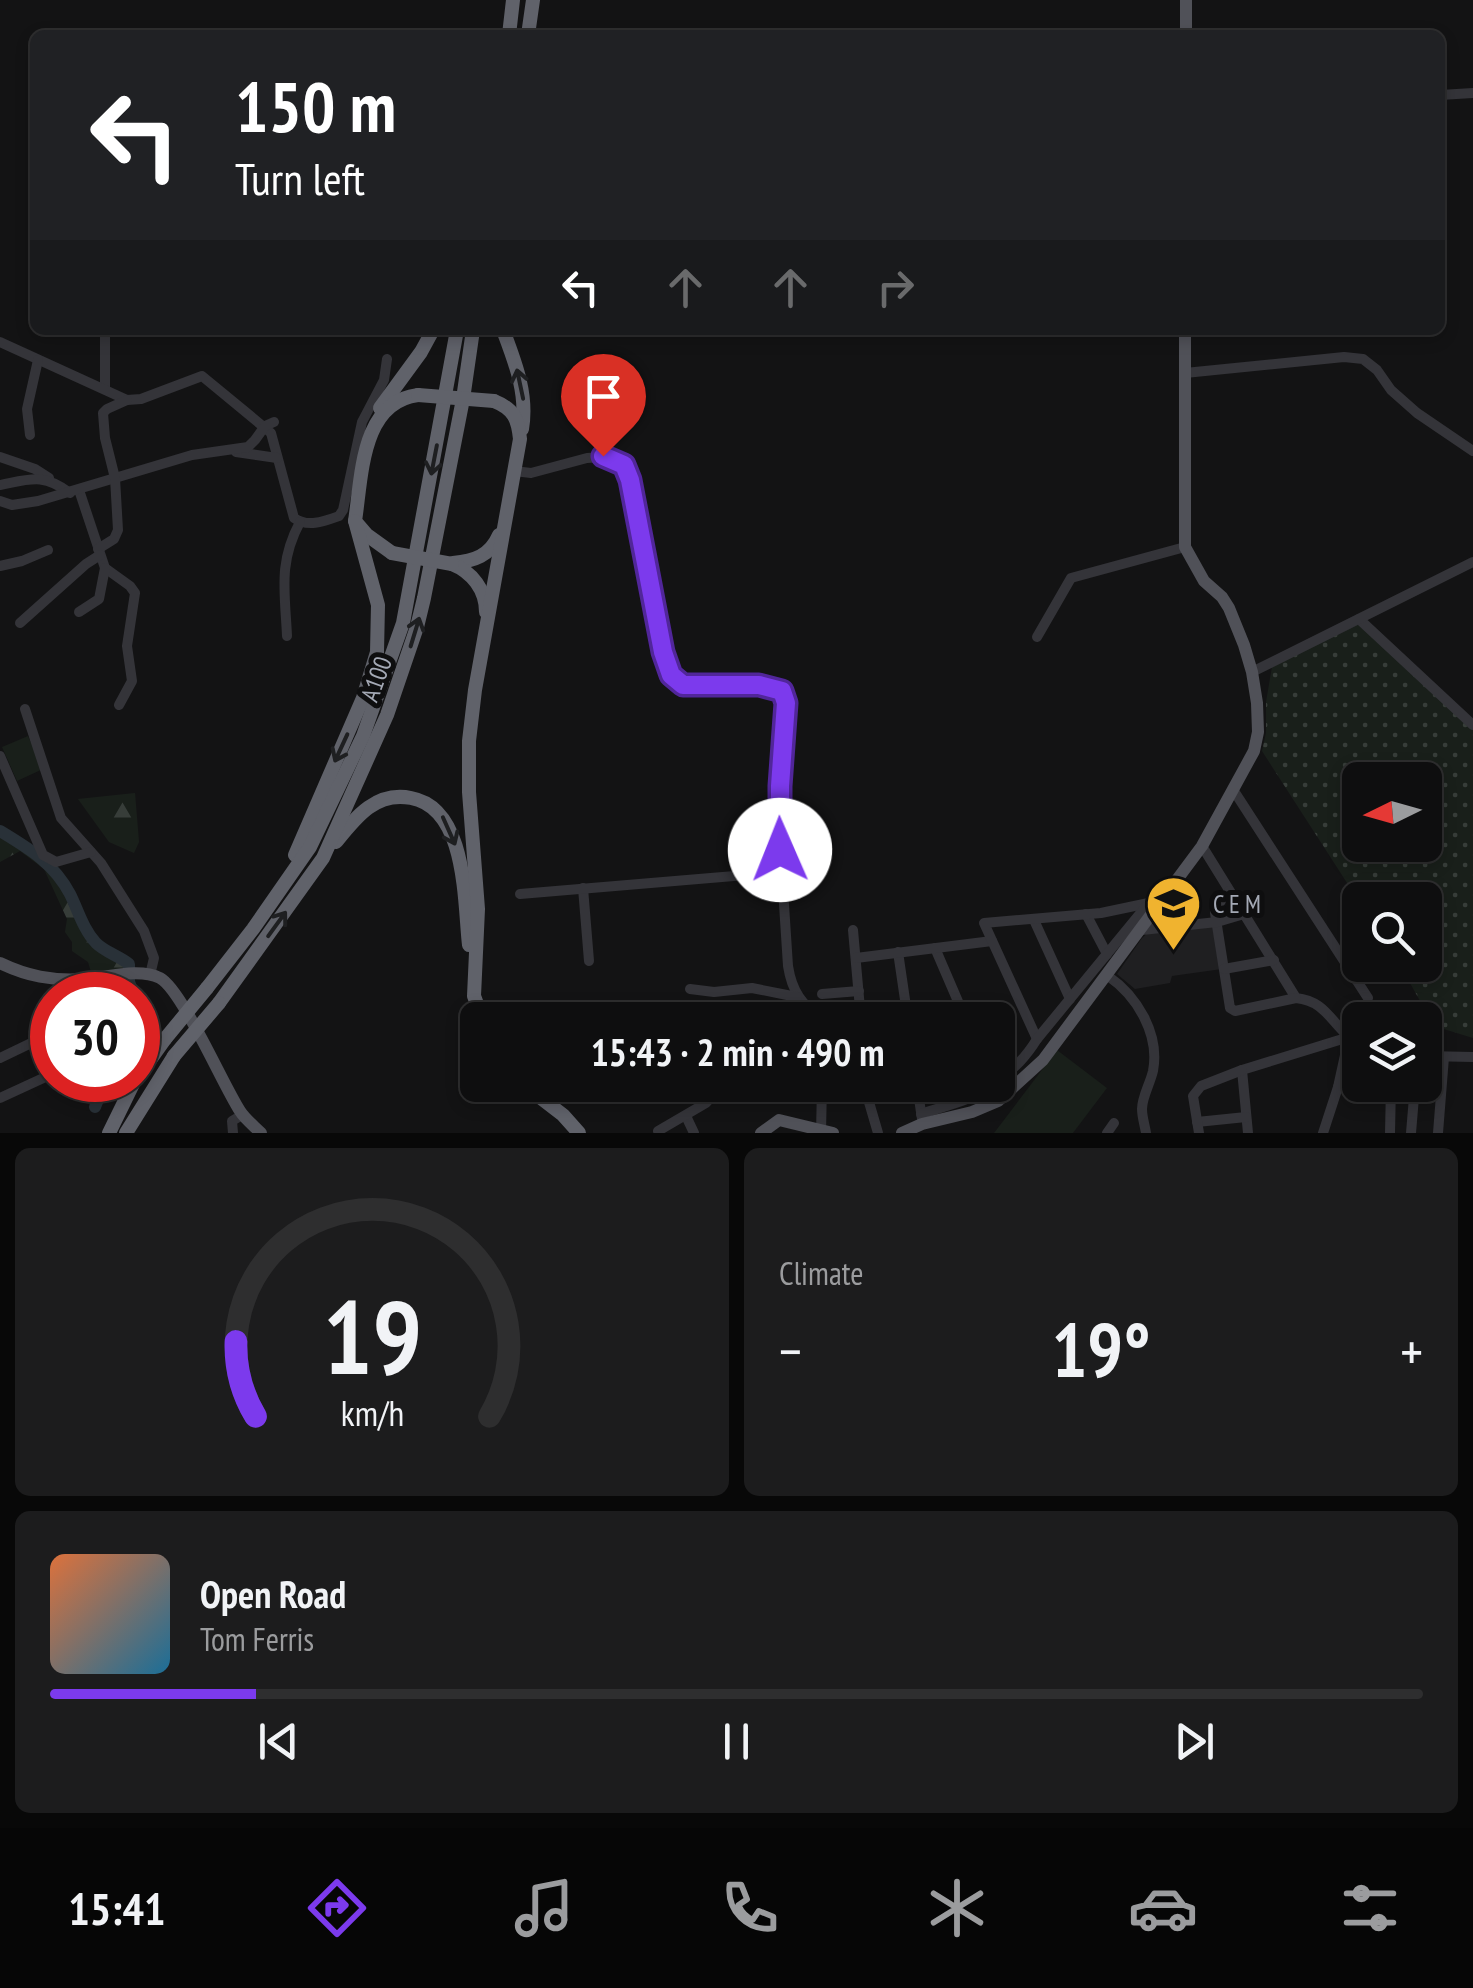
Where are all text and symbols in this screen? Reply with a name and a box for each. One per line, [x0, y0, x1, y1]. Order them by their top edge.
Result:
text: 150 m [235, 61, 396, 151]
icon: left [70, 70, 200, 200]
text: Turn left [235, 149, 365, 207]
icon: left [553, 260, 608, 315]
icon: ahead [658, 260, 713, 315]
icon: ahead [763, 260, 818, 315]
icon: right [868, 260, 923, 315]
pin [561, 354, 646, 457]
one-way arrow [510, 369, 528, 401]
icon: arrive [576, 369, 631, 424]
one-way arrow [424, 444, 443, 476]
one-way arrow [407, 617, 425, 648]
street label: A100 [353, 652, 399, 706]
one-way arrow [330, 732, 349, 762]
north arrow [1342, 762, 1442, 862]
map controls [1342, 762, 1442, 1102]
position arrow [728, 798, 832, 902]
one-way arrow [441, 815, 459, 846]
school or university icon: C E M [1144, 874, 1204, 953]
button: search [1342, 882, 1442, 982]
place label: C E M [1213, 888, 1261, 920]
one-way arrow [266, 911, 287, 938]
speed limit sign: 30 [30, 972, 160, 1102]
button: layers [1342, 1002, 1442, 1102]
text: 15:43 · 2 min · 490 m [591, 1027, 884, 1076]
text: Climate [779, 1252, 863, 1294]
text: 19 [322, 1268, 422, 1403]
text: 19° [1051, 1301, 1151, 1398]
text: − [779, 1315, 802, 1386]
text: + [1400, 1315, 1423, 1386]
text: km/h [340, 1390, 404, 1436]
text: Open Road [200, 1569, 346, 1618]
text: Tom Ferris [200, 1618, 314, 1660]
icon: previous [251, 1714, 306, 1769]
icon: pause [709, 1714, 764, 1769]
icon: next [1167, 1714, 1222, 1769]
icon: directions [302, 1873, 372, 1943]
icon: music [509, 1873, 579, 1943]
icon: phone [715, 1873, 785, 1943]
icon: climate [922, 1873, 992, 1943]
icon: car [1128, 1873, 1198, 1943]
icon: filters [1335, 1873, 1405, 1943]
text: 15:41 [68, 1879, 166, 1937]

